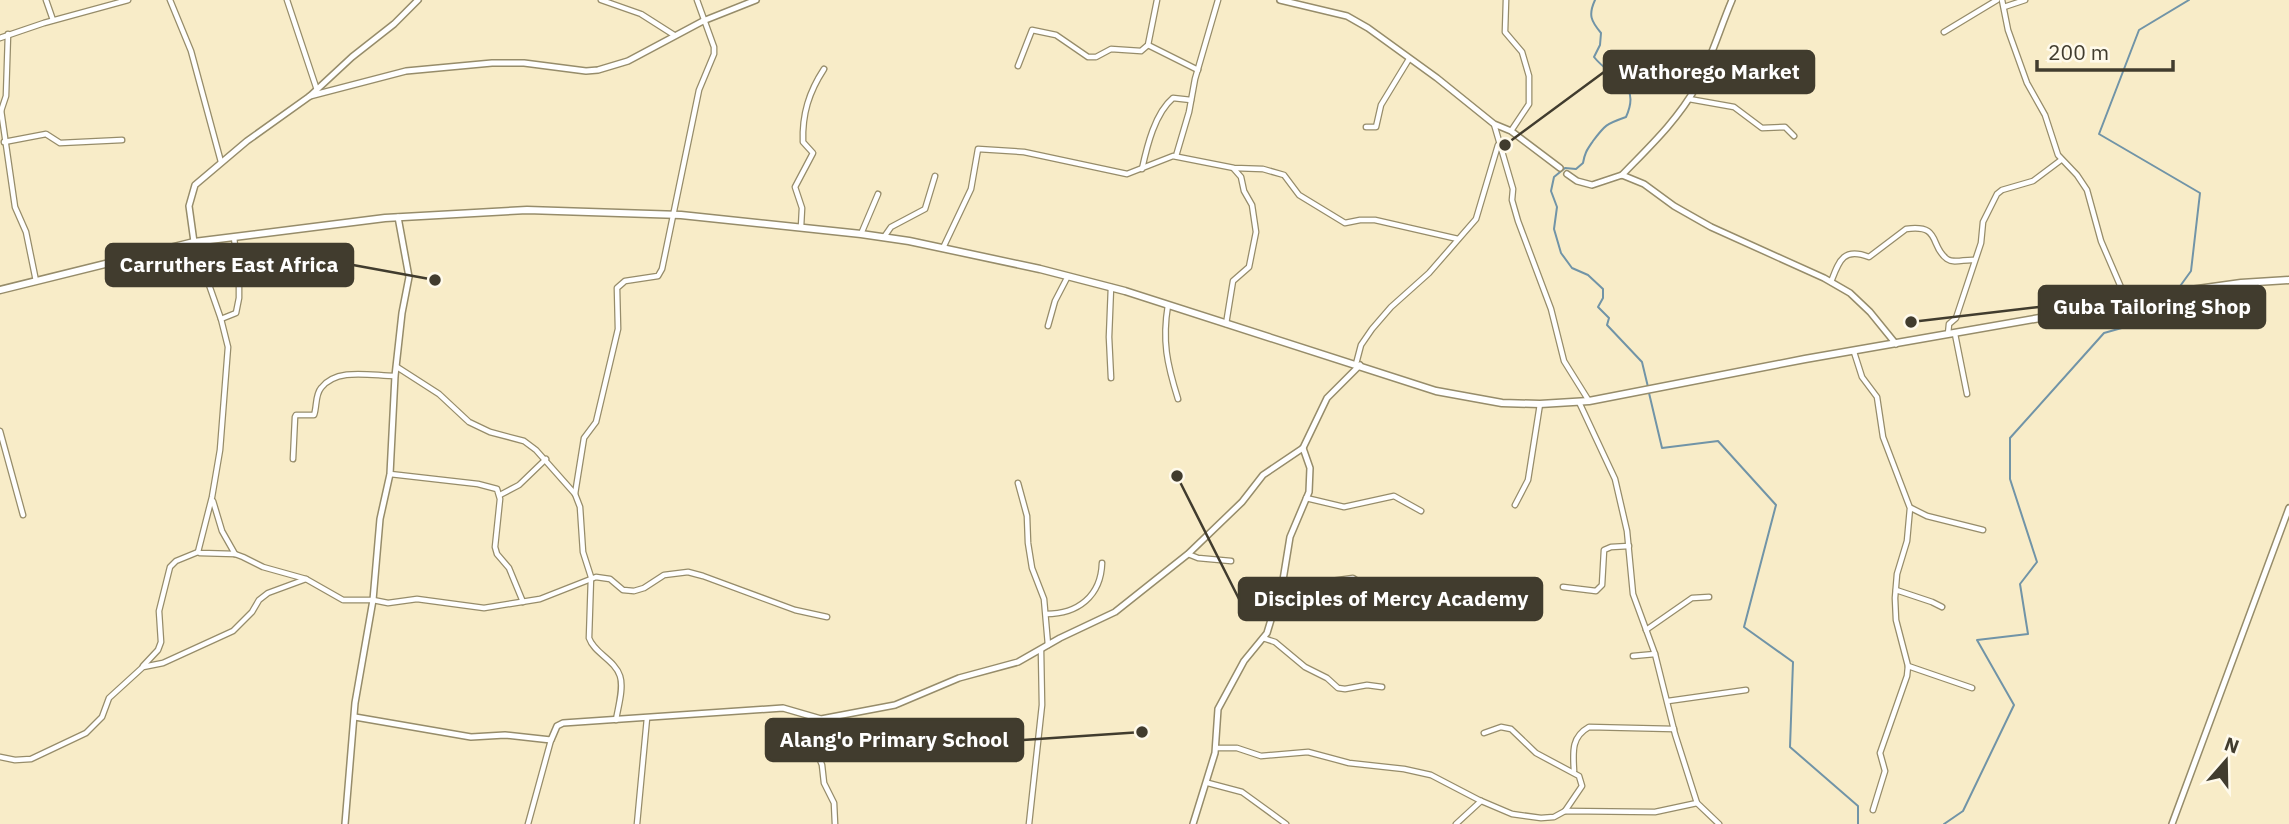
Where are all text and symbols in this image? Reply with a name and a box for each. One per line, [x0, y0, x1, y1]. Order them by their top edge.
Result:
scale bar [2037, 28, 2174, 72]
text: 200 m [2048, 38, 2109, 66]
callout: Wathorego Market [1604, 51, 1814, 93]
text: Wathorego Market [1618, 57, 1800, 85]
callout: Carruthers East Africa [106, 244, 353, 286]
text: Carruthers East Africa [120, 250, 338, 278]
callout: Guba Tailoring Shop [2039, 286, 2265, 328]
text: Guba Tailoring Shop [2053, 292, 2251, 320]
callout: Disciples of Mercy Academy [1239, 578, 1542, 620]
text: Disciples of Mercy Academy [1254, 584, 1529, 612]
callout: Alang'o Primary School [766, 719, 1023, 761]
text: Alang'o Primary School [779, 725, 1009, 753]
north arrow [2191, 726, 2261, 796]
text: N [2221, 731, 2242, 759]

